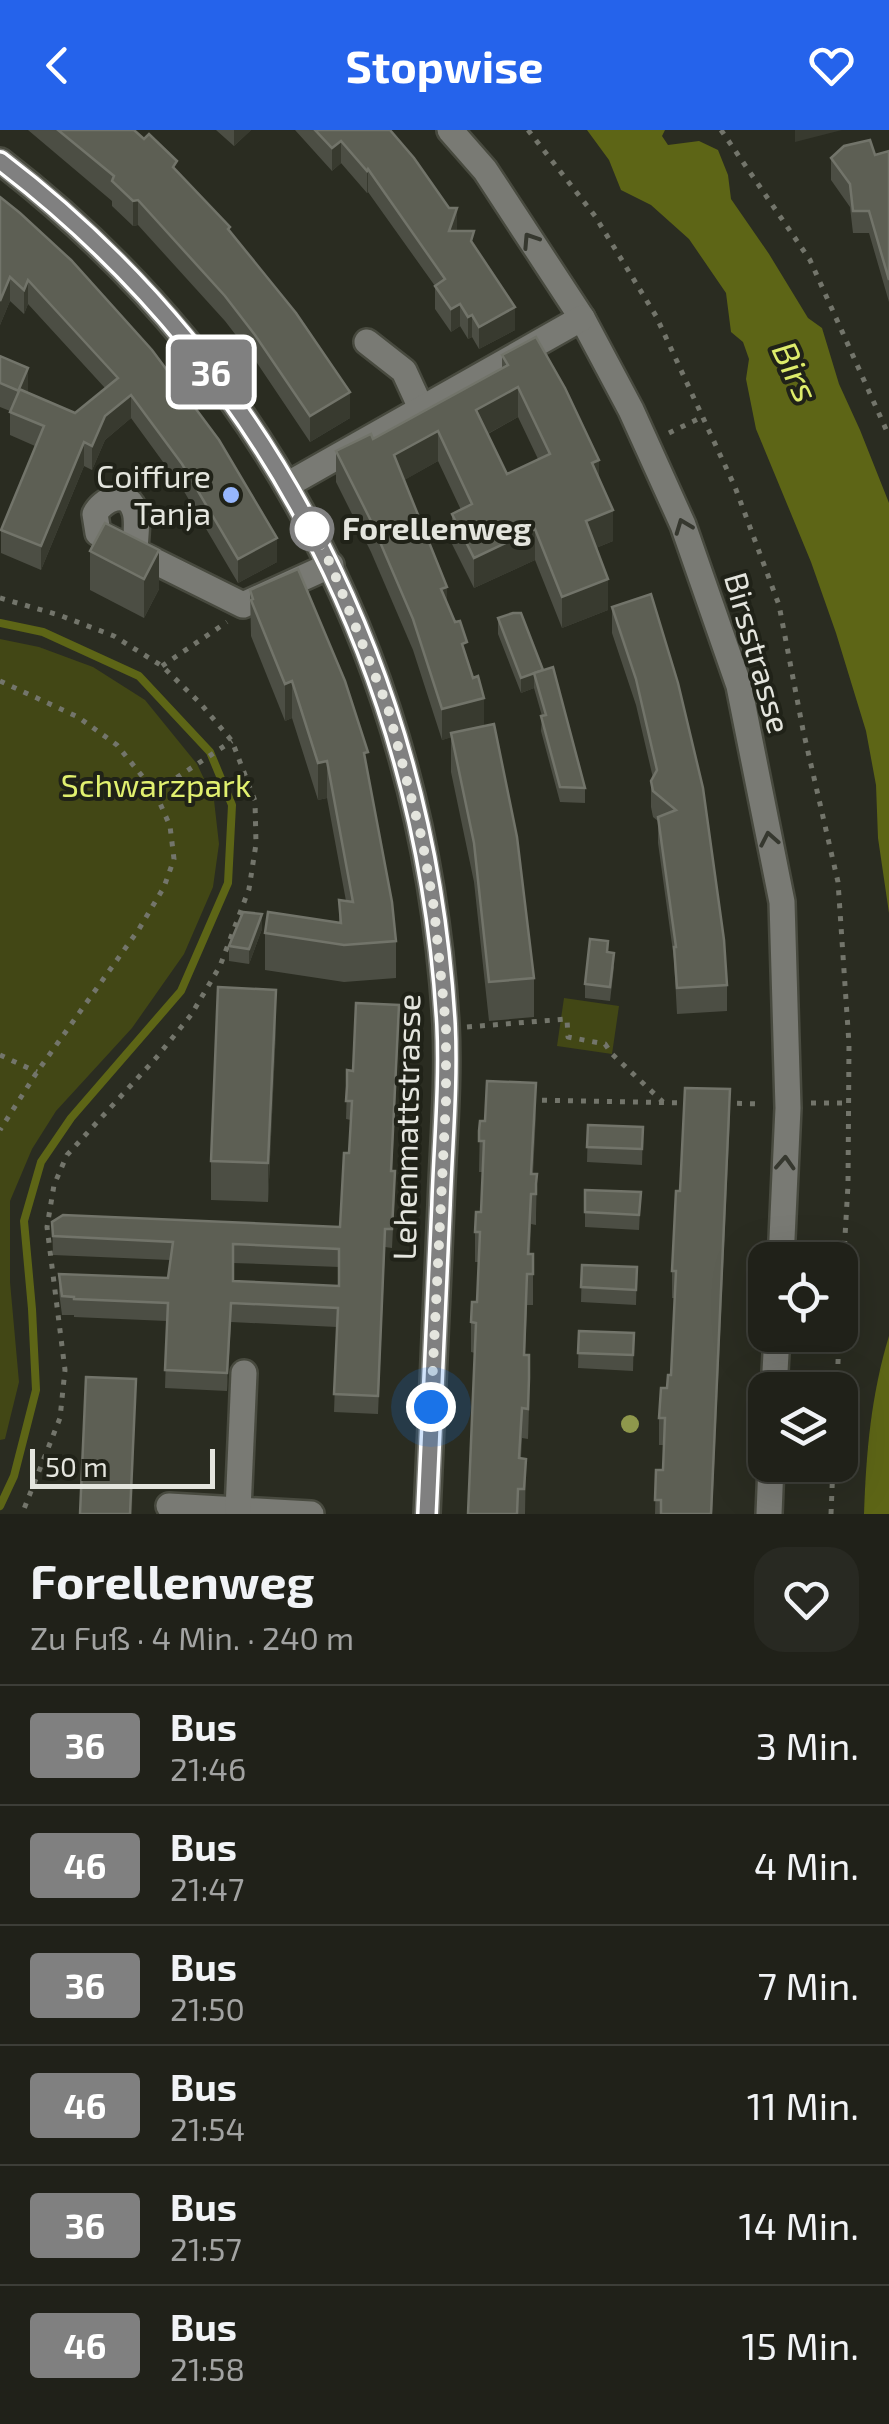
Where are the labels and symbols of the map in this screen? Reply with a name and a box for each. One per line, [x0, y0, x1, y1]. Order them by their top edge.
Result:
one-way arrow [524, 233, 543, 251]
water label: Birs [765, 334, 829, 408]
line badge: 36 [166, 340, 256, 404]
place label: Coiffure Tanja [96, 456, 211, 532]
marker: Coiffure Tanja [220, 484, 242, 506]
marker: Forellenweg [291, 508, 333, 550]
place label: Forellenweg [342, 508, 532, 546]
one-way arrow [674, 519, 695, 536]
street label: Birsstrasse [718, 568, 800, 737]
park label: Schwarzpark [61, 765, 251, 803]
one-way arrow [760, 831, 781, 848]
street label: Lehenmattstrasse [384, 993, 426, 1261]
one-way arrow [774, 1154, 795, 1170]
your location [406, 1382, 456, 1432]
scale bar [30, 1444, 215, 1488]

